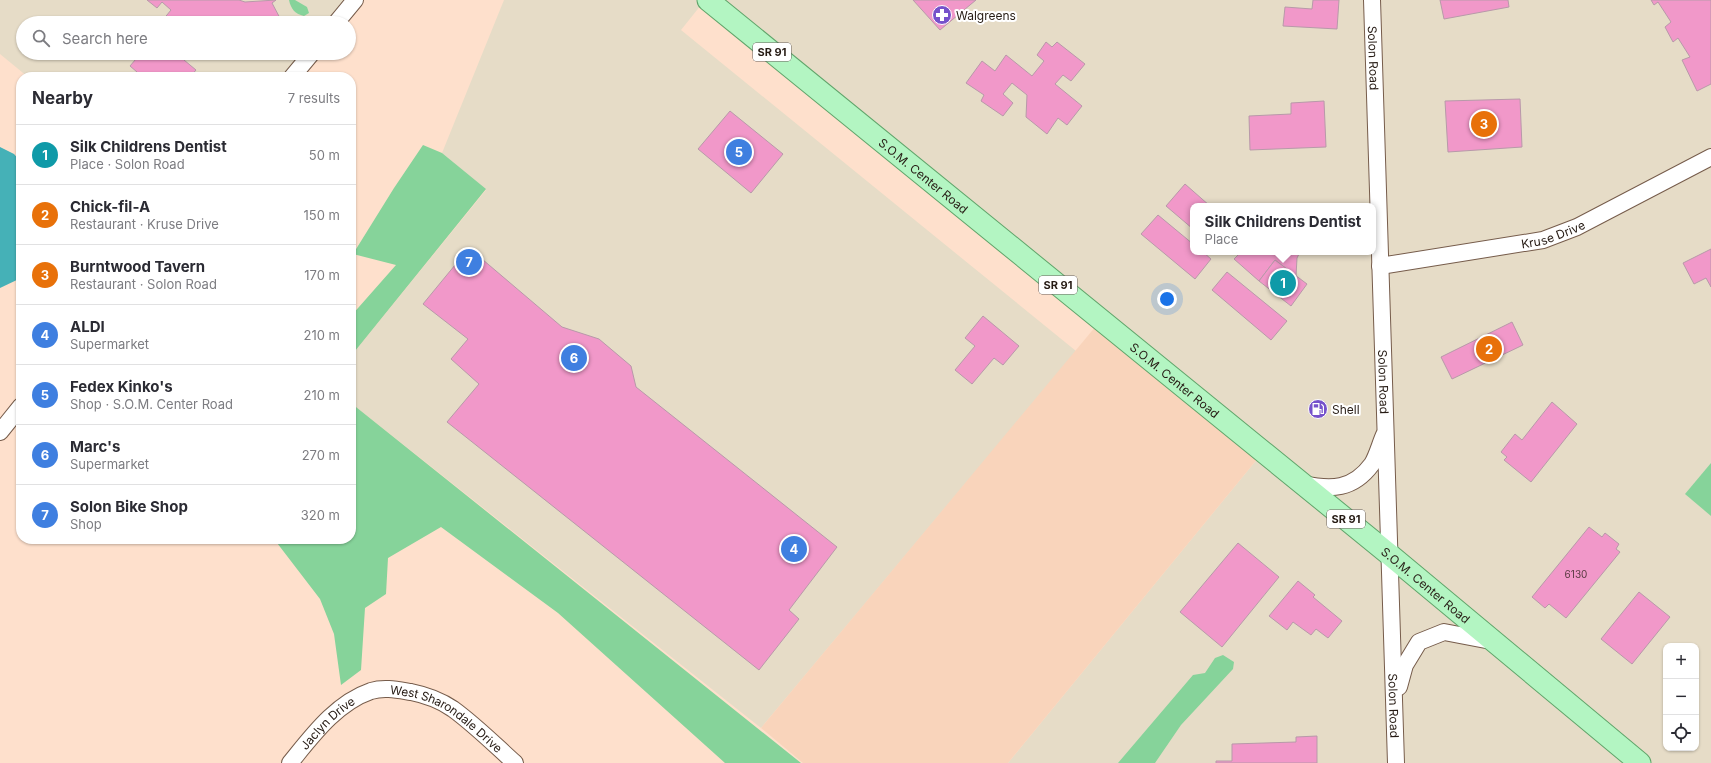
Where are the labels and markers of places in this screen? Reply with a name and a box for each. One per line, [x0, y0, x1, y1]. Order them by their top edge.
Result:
pharmacy icon: Walgreens [931, 4, 953, 26]
place label: Walgreens [956, 8, 1016, 23]
pin: 3 [1471, 109, 1497, 139]
pin: 5 [726, 137, 752, 167]
pin: 7 [456, 247, 482, 277]
pin: 1 [1270, 268, 1296, 298]
pin: 2 [1476, 334, 1502, 364]
pin: 6 [561, 343, 587, 373]
fuel station icon: Shell [1307, 398, 1329, 420]
place label: Shell [1332, 402, 1360, 417]
pin: 4 [781, 534, 807, 564]

